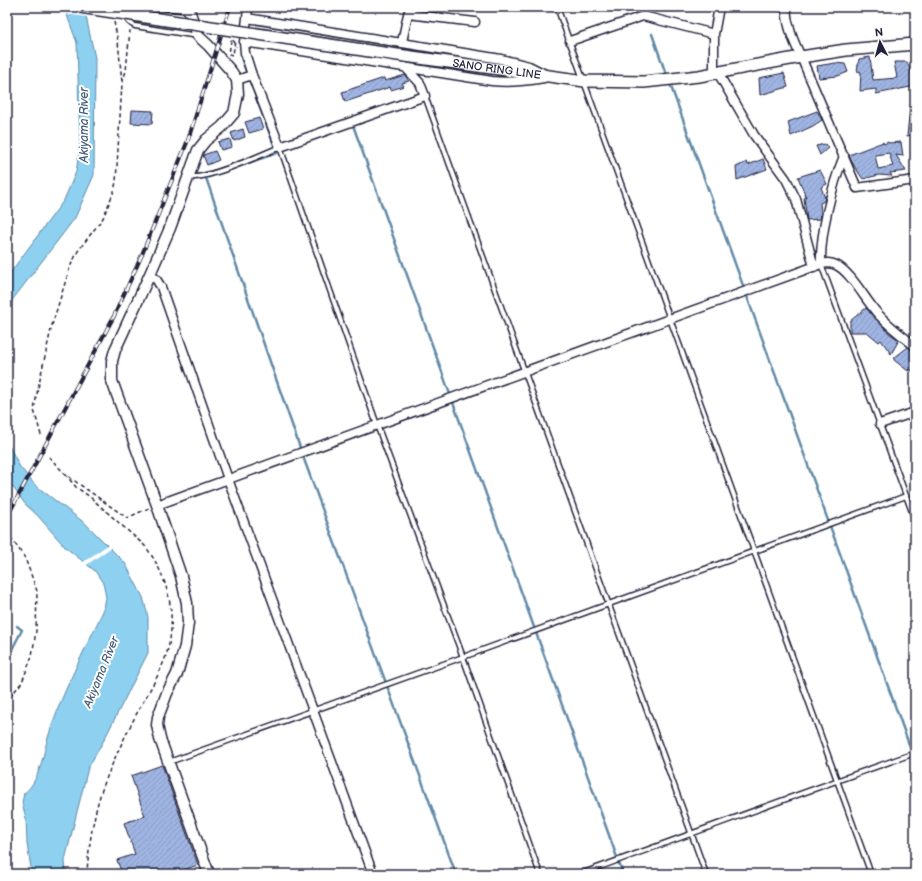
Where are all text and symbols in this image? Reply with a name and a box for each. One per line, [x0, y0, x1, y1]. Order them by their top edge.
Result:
north arrow [860, 22, 900, 62]
text: N [874, 26, 884, 39]
street label: SANO RING LINE [452, 57, 542, 82]
water label: Akiyama River [77, 86, 92, 164]
water label: Akiyama River [80, 633, 123, 711]

